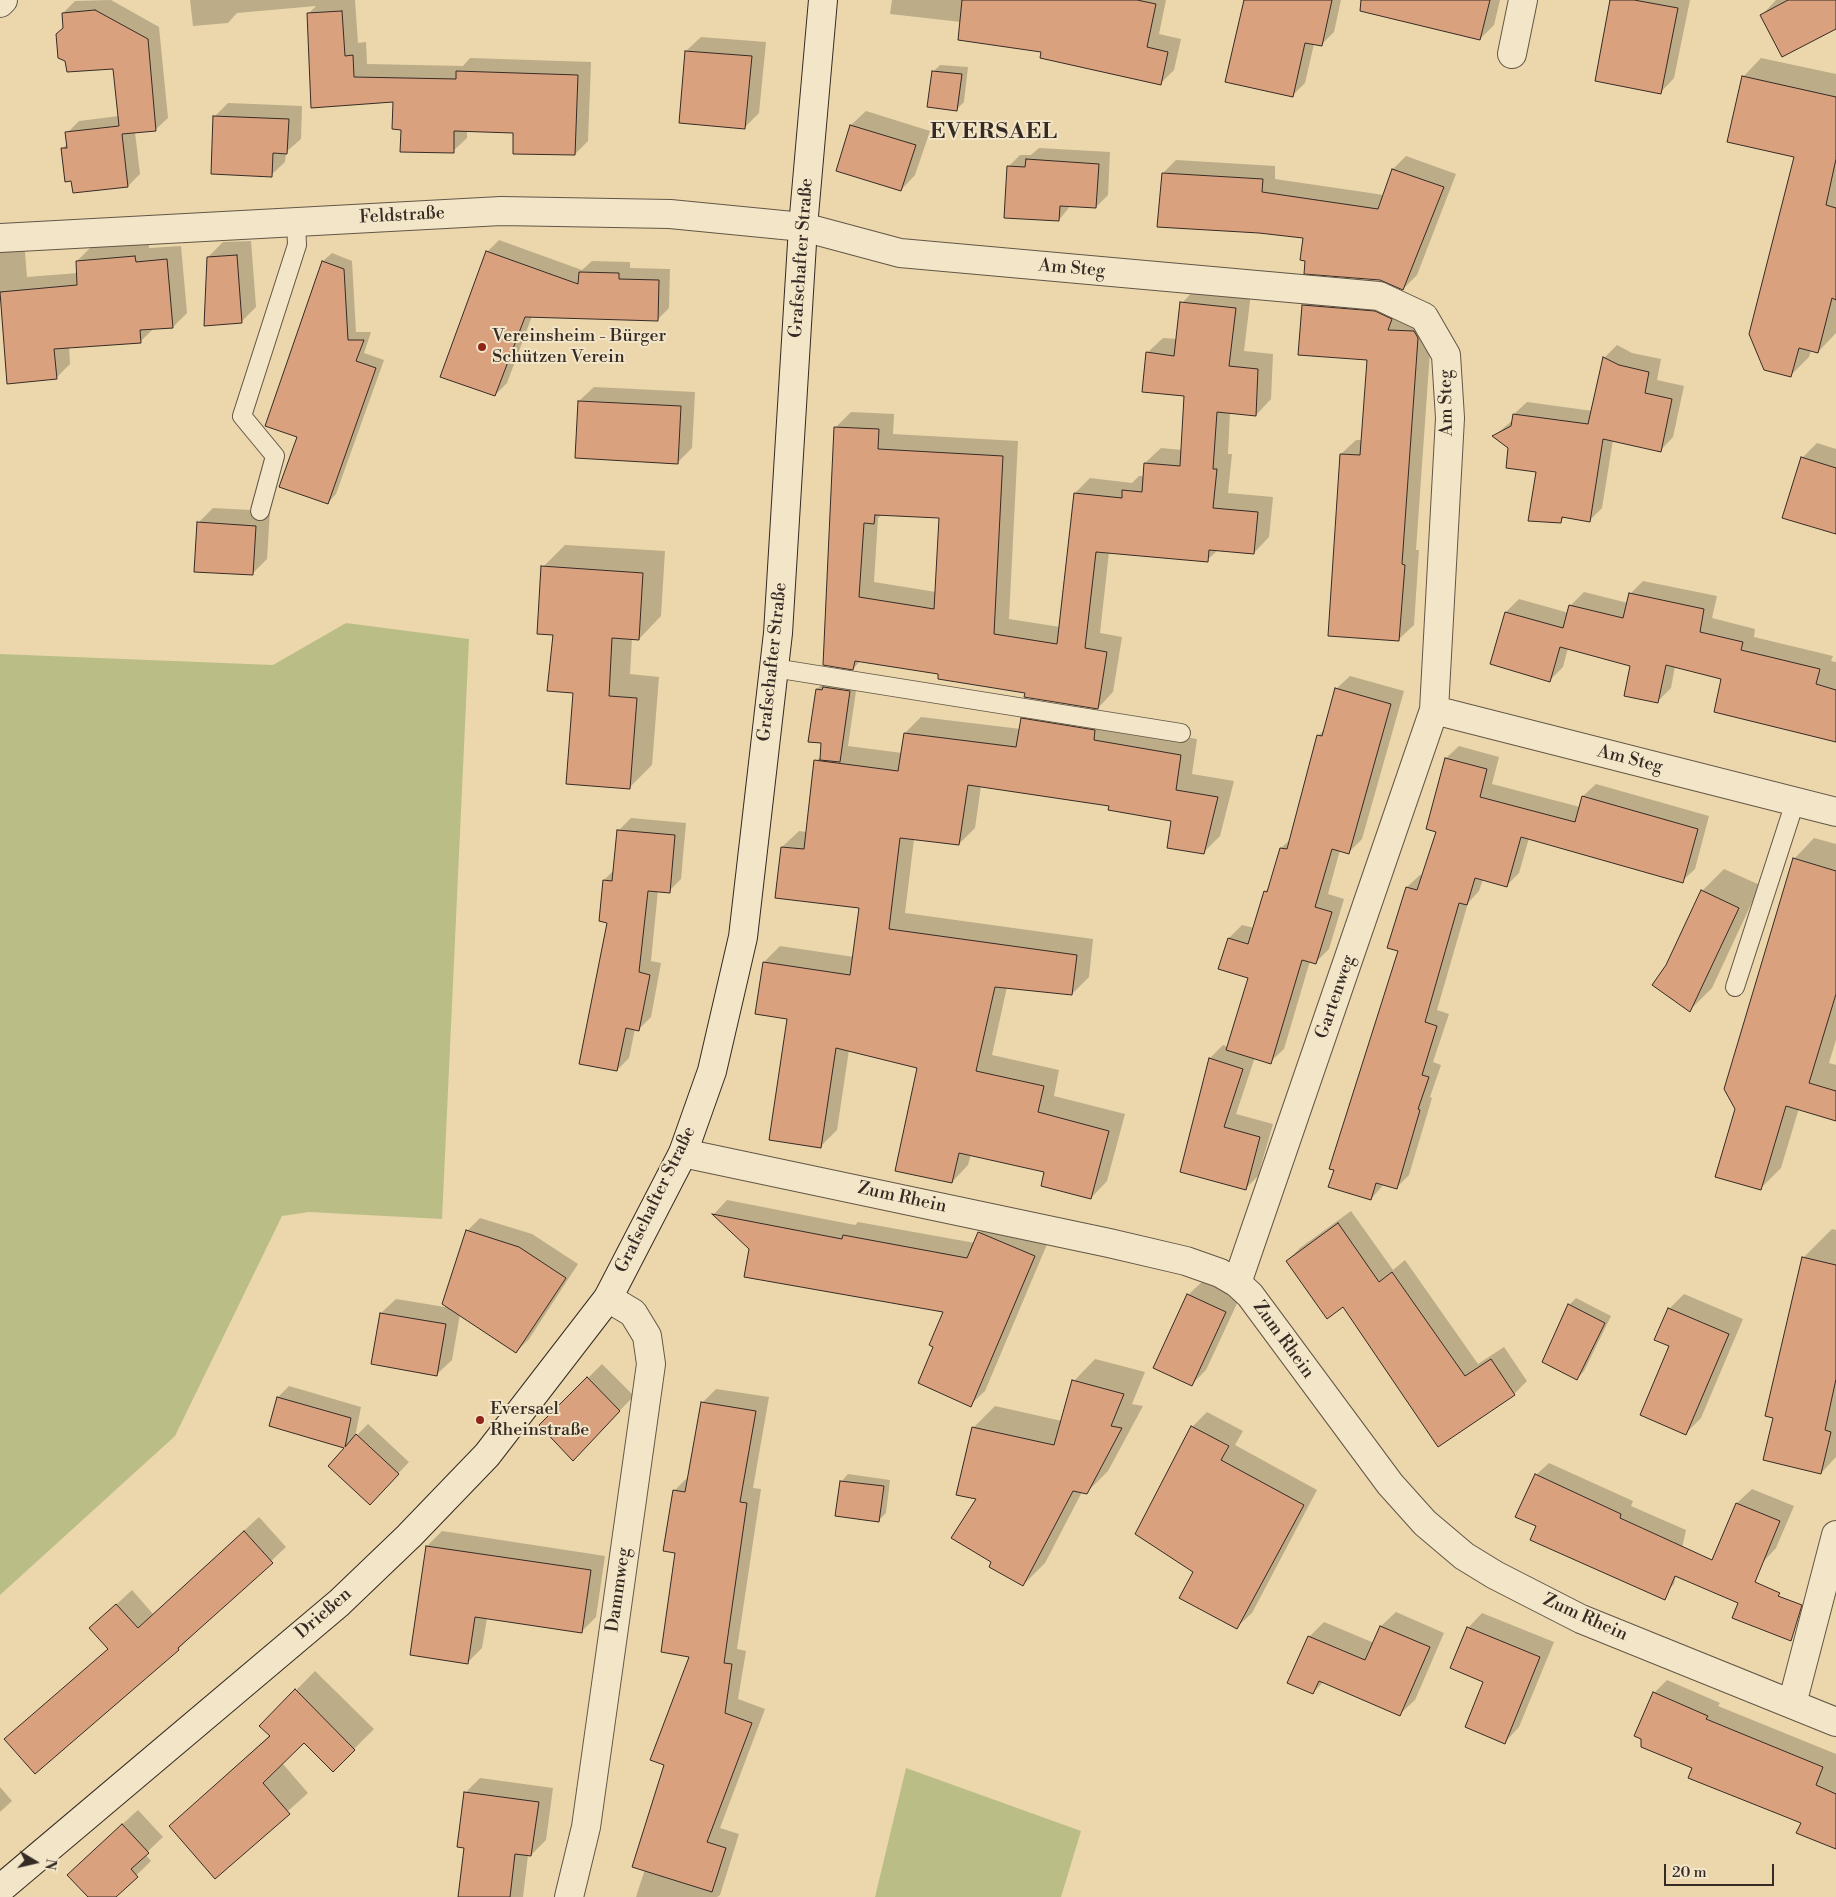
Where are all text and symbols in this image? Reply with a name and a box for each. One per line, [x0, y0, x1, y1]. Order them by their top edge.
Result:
district label: EVERSAEL [929, 120, 1059, 146]
street label: Grafschafter Straße [786, 177, 818, 339]
street label: Feldstraße [359, 203, 445, 229]
street label: Am Steg [1038, 255, 1106, 283]
place label: Vereinsheim - Bürger Schützen Verein [492, 326, 666, 368]
marker: Vereinsheim - Bürger Schützen Verein [476, 341, 488, 353]
street label: Am Steg [1436, 369, 1458, 437]
street label: Grafschafter Straße [754, 581, 792, 743]
street label: Am Steg [1595, 741, 1665, 779]
street label: Gartenweg [1312, 952, 1360, 1042]
street label: Grafschafter Straße [611, 1123, 701, 1277]
street label: Zum Rhein [856, 1178, 948, 1218]
street label: Zum Rhein [1248, 1297, 1318, 1383]
place label: Eversael Rheinstraße [490, 1399, 589, 1442]
marker: Eversael Rheinstraße [474, 1414, 486, 1426]
street label: Dammweg [602, 1546, 636, 1634]
street label: Drießen [292, 1584, 356, 1644]
street label: Zum Rhein [1539, 1590, 1631, 1646]
north arrow [10, 1837, 60, 1887]
scale bar [1666, 1854, 1776, 1886]
text: N [40, 1857, 60, 1871]
text: 20 m [1672, 1863, 1707, 1882]

